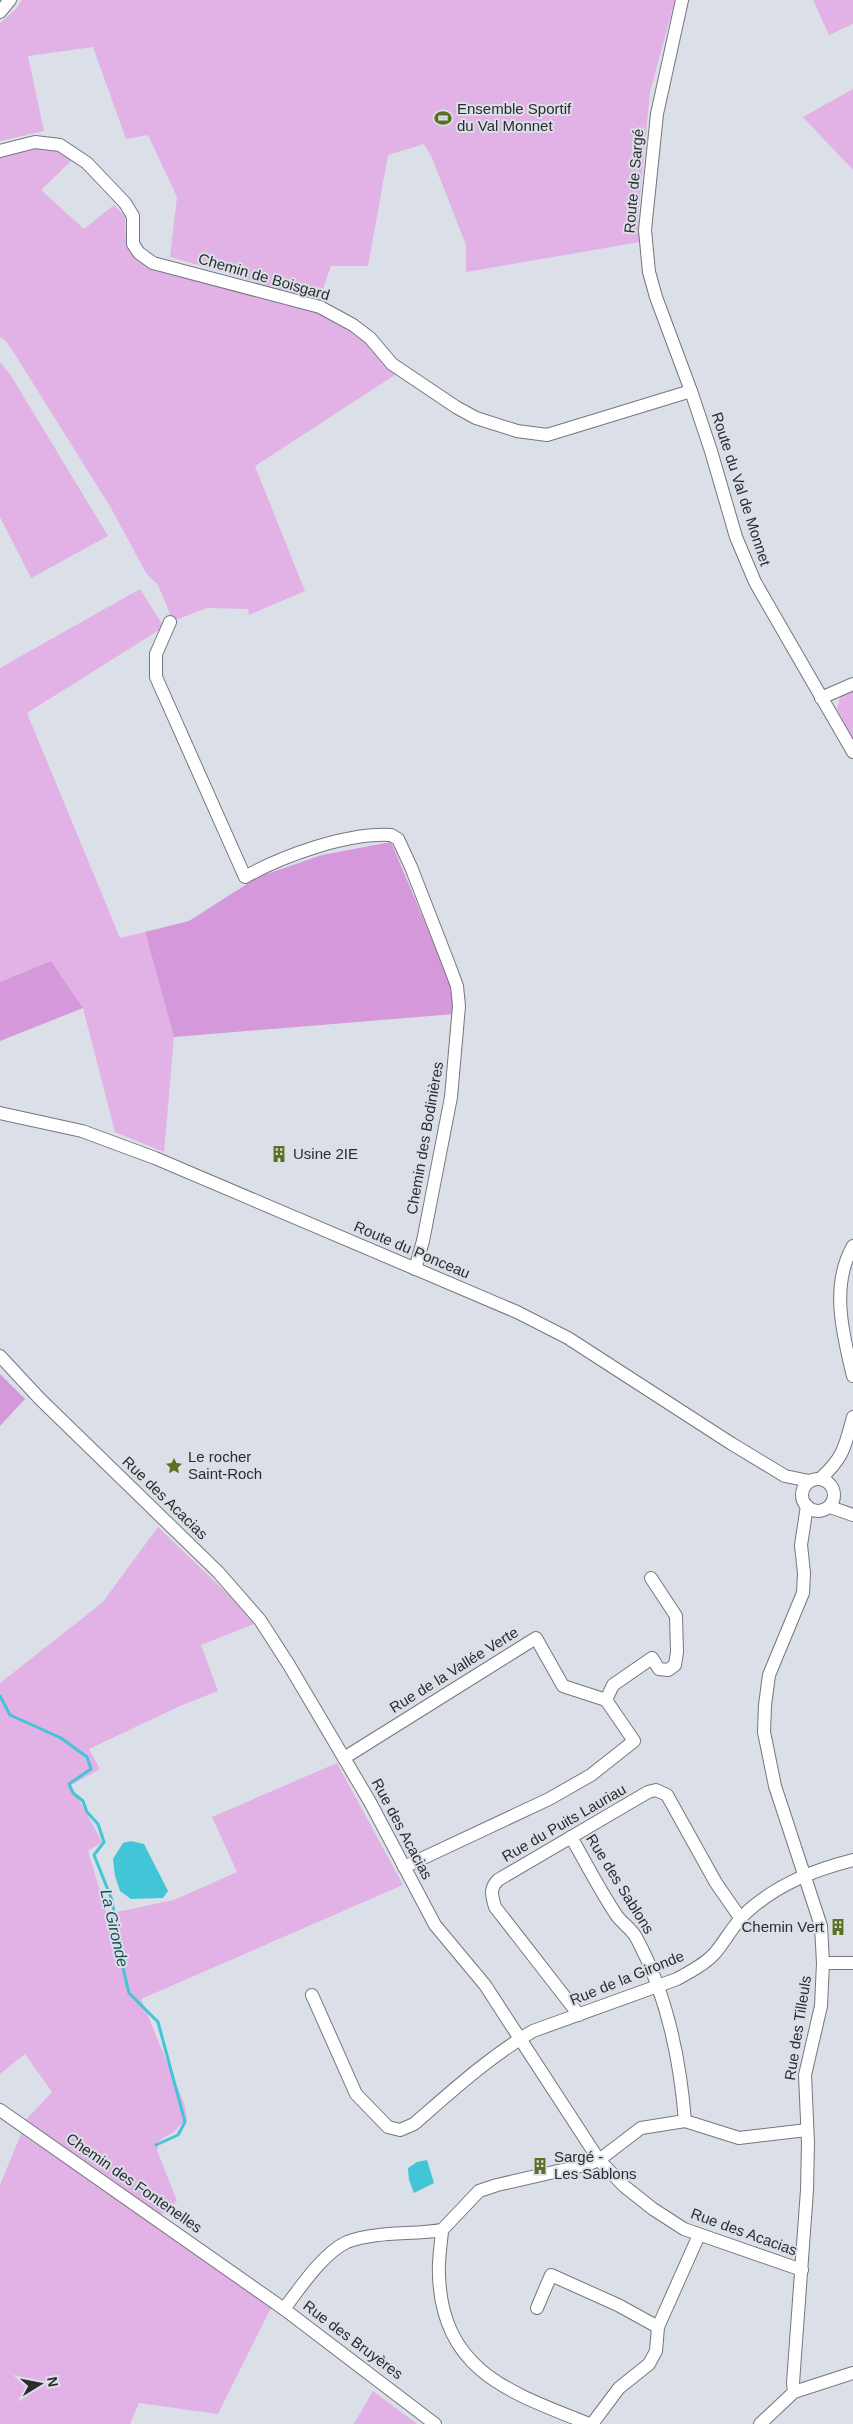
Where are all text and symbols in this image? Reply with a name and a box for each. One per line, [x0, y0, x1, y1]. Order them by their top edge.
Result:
place label: Ensemble Sportif du Val Monnet [457, 100, 572, 134]
sports icon: Ensemble Sportif du Val Monnet [433, 108, 453, 128]
street label: Route de Sargé [620, 128, 647, 234]
street label: Chemin de Boisgard [196, 250, 332, 303]
street label: Route du Val de Monnet [709, 410, 775, 569]
street label: Chemin des Bodinières [403, 1060, 446, 1216]
building icon: Usine 2IE [269, 1144, 289, 1164]
place label: Usine 2IE [293, 1145, 358, 1162]
street label: Route du Ponceau [352, 1217, 473, 1282]
place label: Le rocher Saint-Roch [188, 1448, 262, 1482]
street label: Rue des Acacias [119, 1453, 211, 1543]
place icon: Le rocher Saint-Roch [164, 1456, 184, 1476]
street label: Rue de la Vallée Verte [386, 1623, 521, 1716]
street label: Rue des Acacias [369, 1775, 436, 1882]
street label: Rue du Puits Lauriau [499, 1780, 629, 1865]
street label: Rue des Sablons [583, 1831, 658, 1937]
water label: La Gironde [97, 1888, 132, 1969]
building icon: Chemin Vert [828, 1917, 848, 1937]
place label: Chemin Vert [741, 1918, 825, 1935]
street label: Rue de la Gironde [567, 1947, 686, 2008]
street label: Rue des Tilleuls [781, 1974, 814, 2082]
street label: Chemin des Fontenelles [63, 2129, 205, 2236]
place label: Sargé - Les Sablons [554, 2148, 637, 2182]
building icon: Sargé - Les Sablons [530, 2156, 550, 2176]
street label: Rue des Acacias [689, 2204, 800, 2259]
street label: Rue des Bruyères [300, 2297, 406, 2383]
north arrow [15, 2359, 65, 2409]
text: N [44, 2375, 62, 2388]

